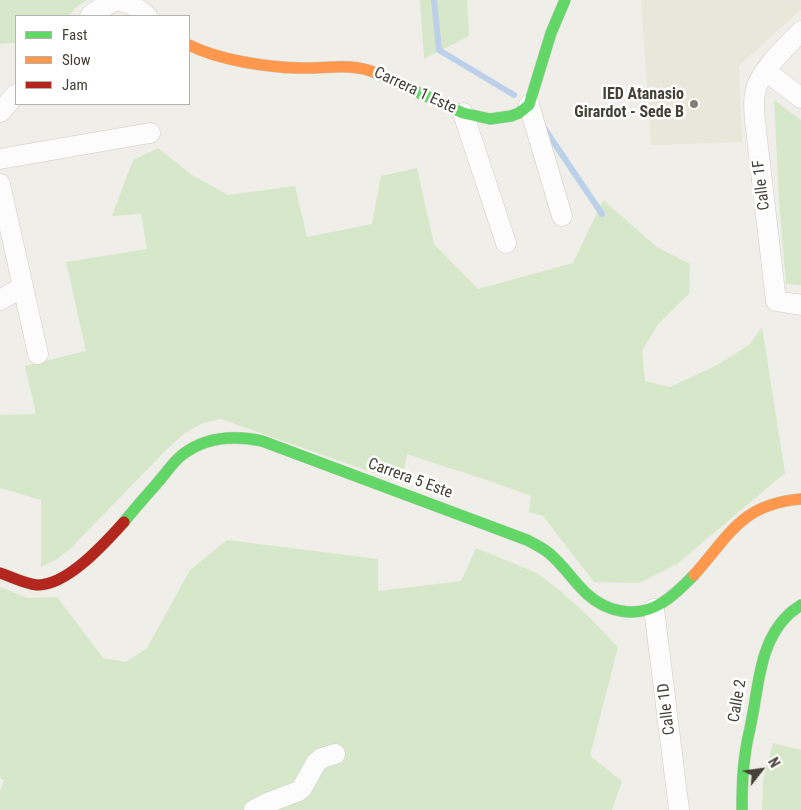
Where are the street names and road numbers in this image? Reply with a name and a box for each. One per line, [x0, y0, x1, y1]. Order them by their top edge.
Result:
street label: Carrera 1 Este [371, 64, 459, 118]
street label: Calle 1F [749, 159, 775, 211]
street label: Carrera 5 Este [365, 455, 455, 503]
street label: Calle 2 [725, 678, 751, 724]
street label: Calle 1D [654, 682, 680, 736]

